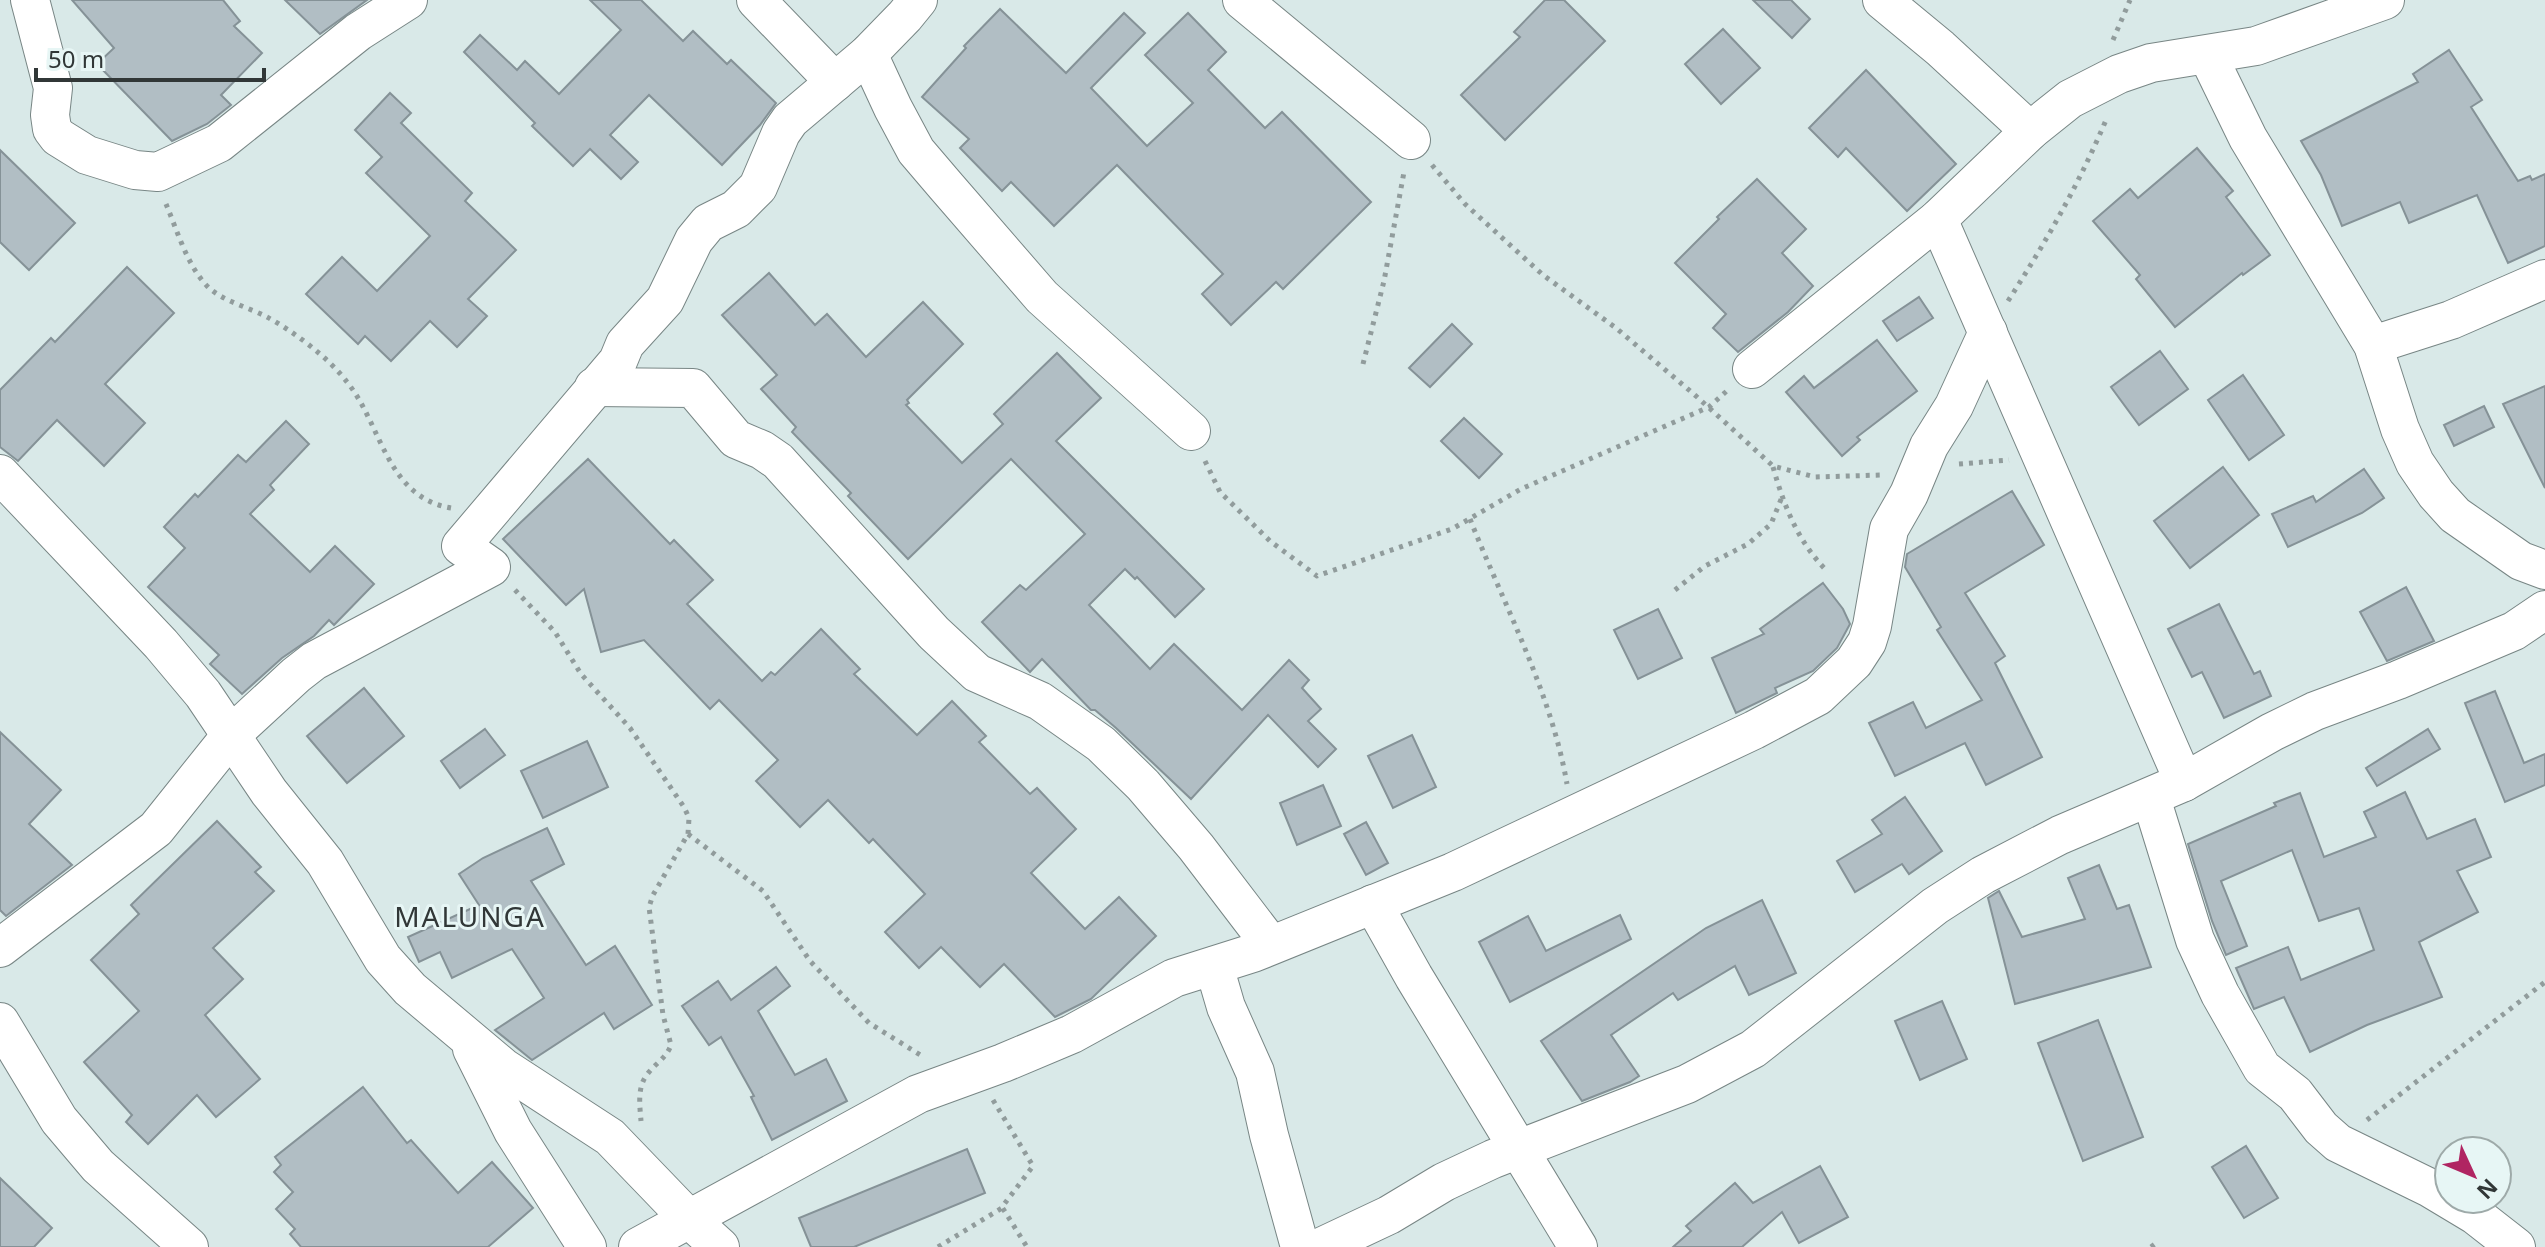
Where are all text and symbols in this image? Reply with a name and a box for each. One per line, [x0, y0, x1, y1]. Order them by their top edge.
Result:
scale bar [36, 32, 264, 82]
text: 50 m [48, 42, 104, 75]
district label: MALUNGA [394, 897, 546, 935]
north arrow [2433, 1135, 2513, 1215]
text: N [2471, 1173, 2505, 1206]

